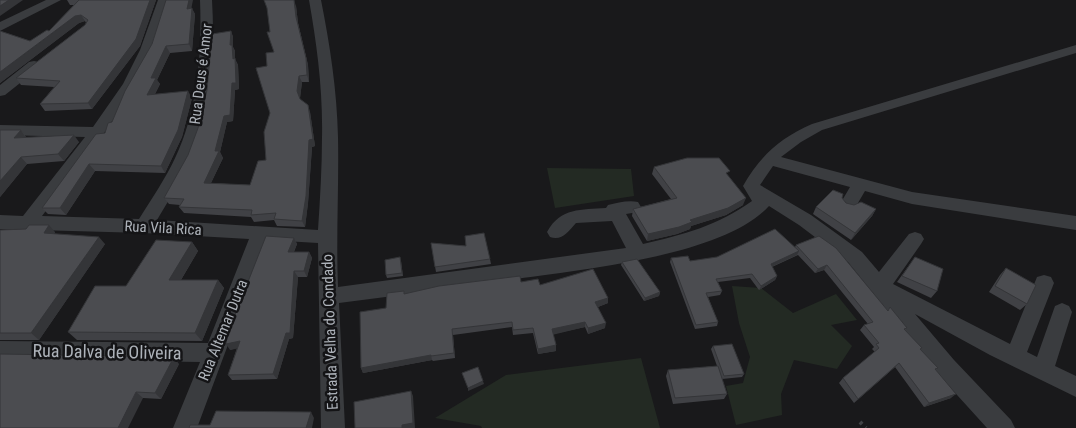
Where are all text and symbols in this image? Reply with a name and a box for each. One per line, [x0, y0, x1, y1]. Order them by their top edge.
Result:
street label: Rua Deus é Amor [186, 22, 216, 125]
street label: Rua Vila Rica [124, 217, 202, 239]
street label: Estrada Velha do Condado [318, 254, 342, 410]
street label: Rua Altemar Dutra [194, 277, 252, 383]
street label: Rua Dalva de Oliveira [32, 340, 182, 363]

